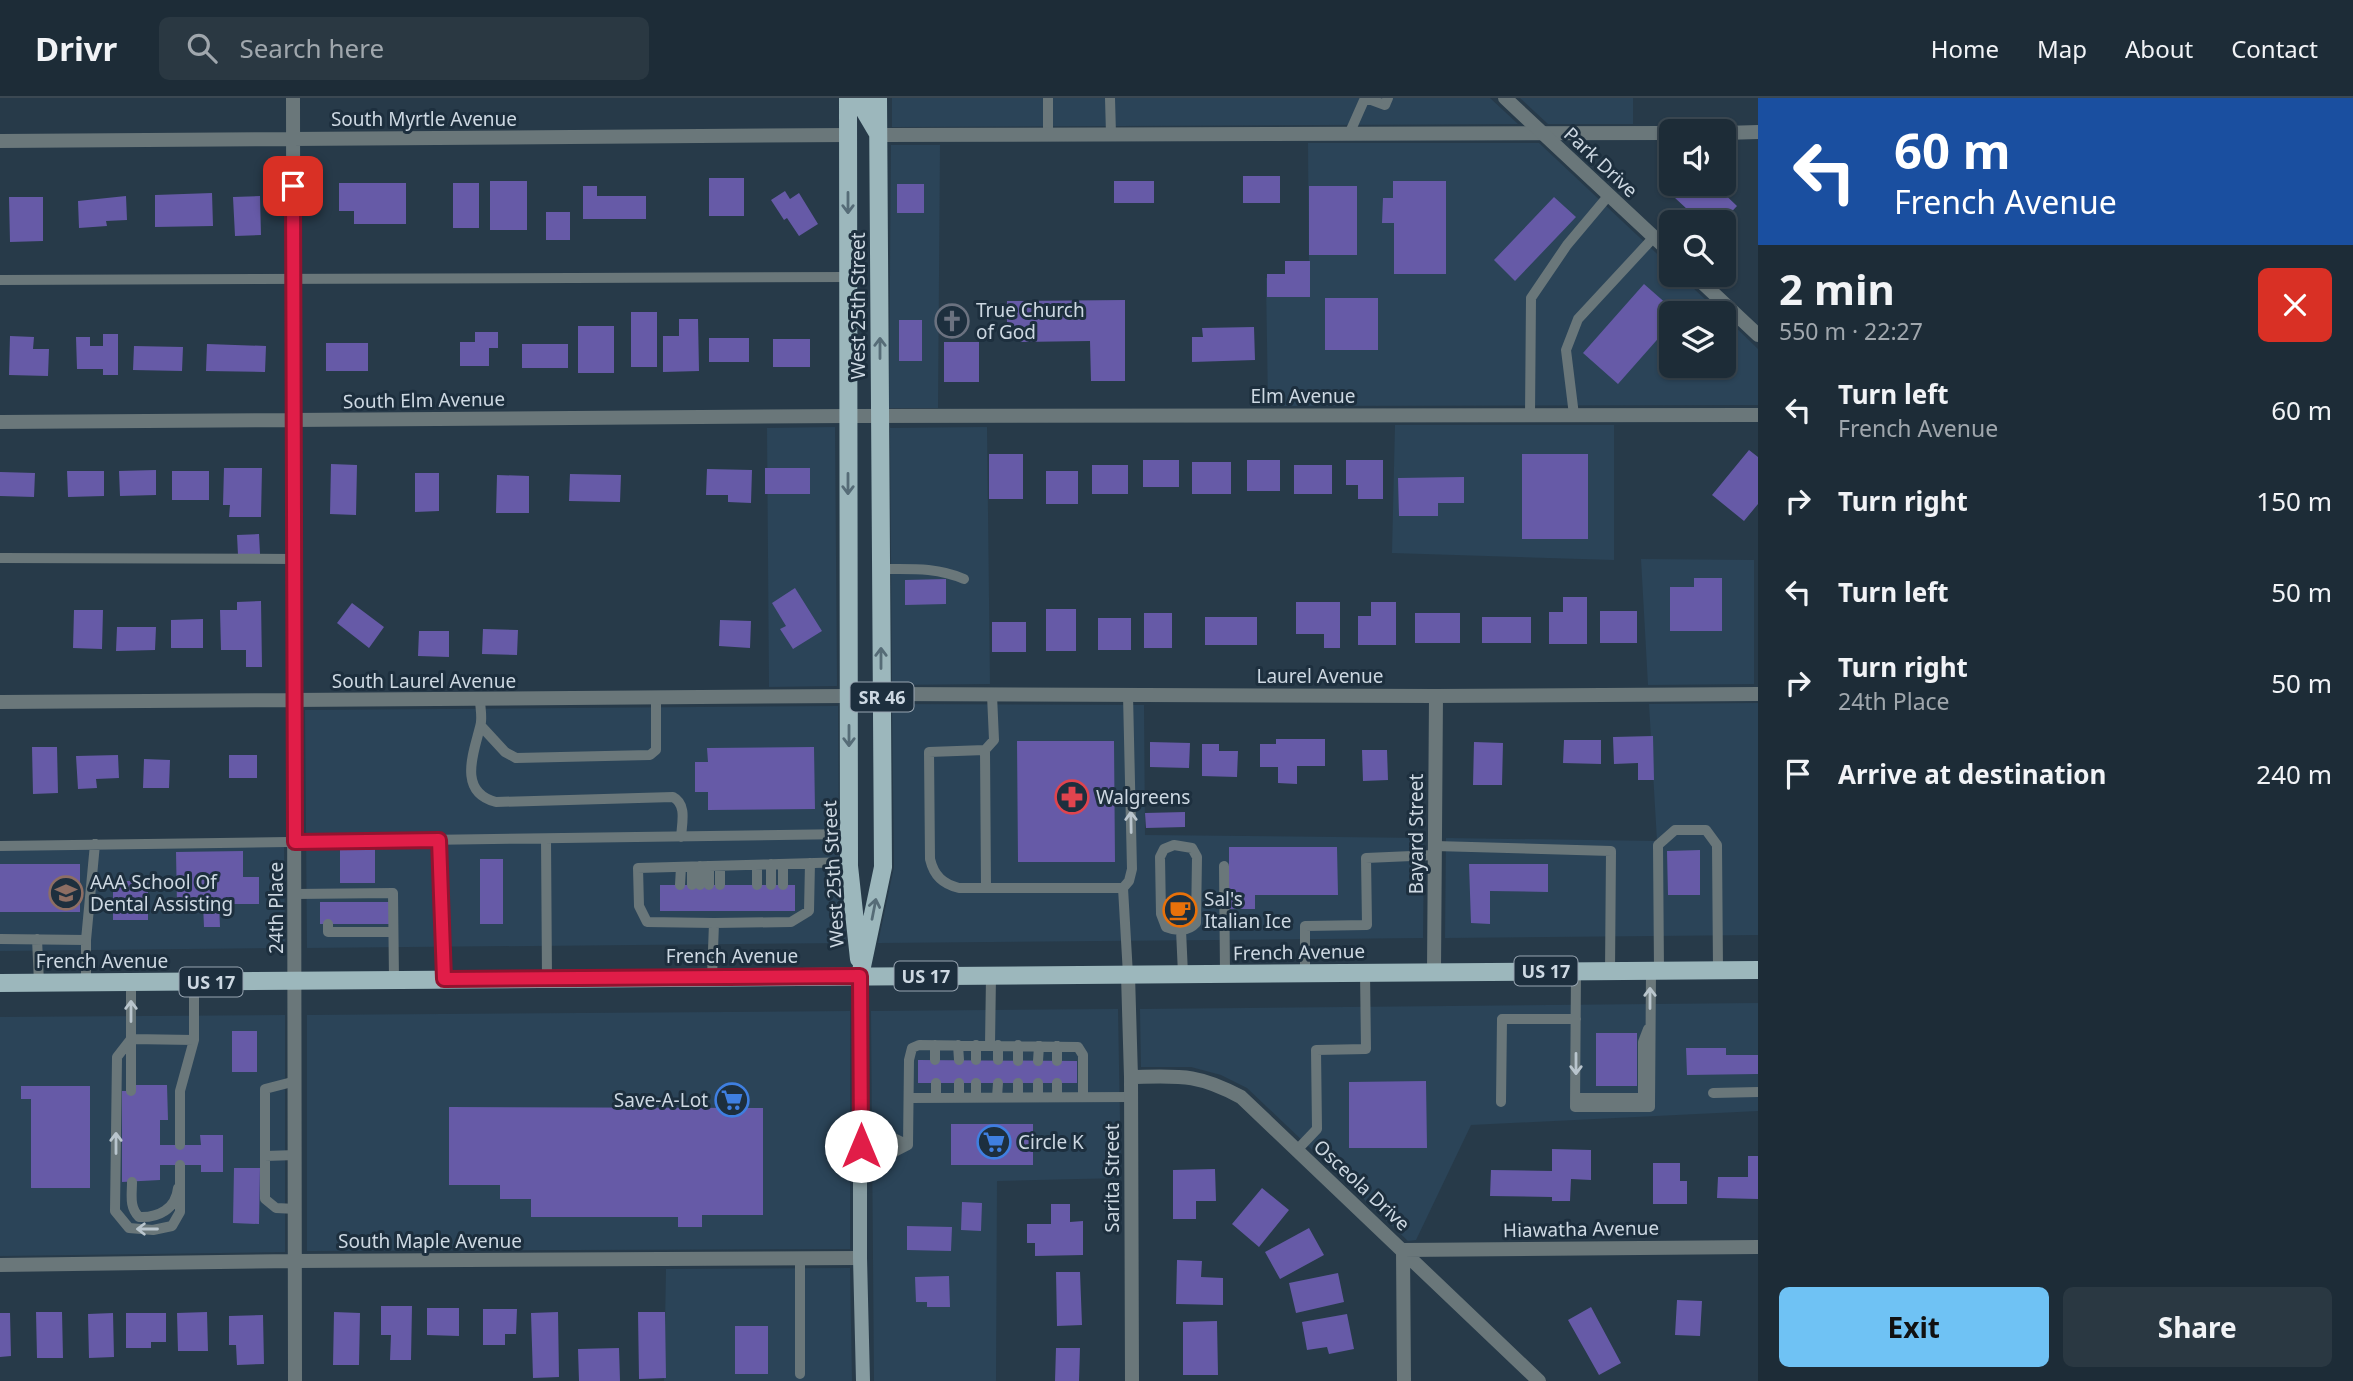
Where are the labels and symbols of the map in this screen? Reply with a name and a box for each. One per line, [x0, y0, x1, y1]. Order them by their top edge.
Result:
street label: South Myrtle Avenue [331, 106, 517, 132]
street label: Park Drive [1558, 121, 1644, 203]
pin [263, 156, 323, 216]
one-way arrow [841, 192, 855, 215]
street label: West 25th Street [845, 232, 871, 380]
place label: True Church of God [976, 297, 1085, 345]
church icon: True Church of God [933, 302, 971, 340]
one-way arrow [873, 336, 887, 359]
street label: Elm Avenue [1251, 383, 1355, 409]
street label: South Elm Avenue [343, 386, 505, 414]
one-way arrow [841, 472, 855, 495]
one-way arrow [875, 647, 888, 670]
street label: Laurel Avenue [1256, 663, 1384, 689]
street label: South Laurel Avenue [332, 668, 516, 694]
road number: SR 46 [850, 682, 914, 712]
one-way arrow [842, 724, 856, 747]
street label: Bayard Street [1403, 774, 1429, 894]
pharmacy icon: Walgreens [1053, 778, 1091, 816]
place label: Walgreens [1096, 784, 1190, 810]
street label: West 25th Street [816, 800, 850, 948]
one-way arrow [1125, 811, 1138, 834]
street label: 24th Place [263, 862, 289, 954]
place label: AAA School Of Dental Assisting [90, 869, 233, 917]
school or university icon: AAA School Of Dental Assisting [47, 874, 85, 912]
place label: Sal's Italian Ice [1204, 886, 1291, 934]
cafe icon: Sal's Italian Ice [1161, 891, 1199, 929]
one-way arrow [868, 898, 881, 921]
street label: French Avenue [1233, 938, 1365, 966]
street label: French Avenue [666, 943, 798, 969]
street label: French Avenue [36, 948, 168, 974]
road number: US 17 [1514, 956, 1578, 986]
road number: US 17 [894, 962, 958, 990]
road number: US 17 [180, 968, 242, 996]
one-way arrow [1644, 987, 1657, 1010]
one-way arrow [124, 1000, 138, 1023]
one-way arrow [1569, 1052, 1583, 1075]
supermarket icon: Save-A-Lot [713, 1081, 751, 1119]
place label: Save-A-Lot [614, 1087, 708, 1113]
position arrow [824, 1109, 898, 1183]
supermarket icon: Circle K [975, 1123, 1013, 1161]
street label: Sarita Street [1099, 1123, 1125, 1233]
place label: Circle K [1018, 1129, 1084, 1155]
one-way arrow [109, 1132, 123, 1155]
street label: Osceola Drive [1308, 1134, 1416, 1236]
street label: Hiawatha Avenue [1503, 1215, 1659, 1243]
one-way arrow [136, 1222, 159, 1236]
street label: South Maple Avenue [338, 1228, 522, 1254]

